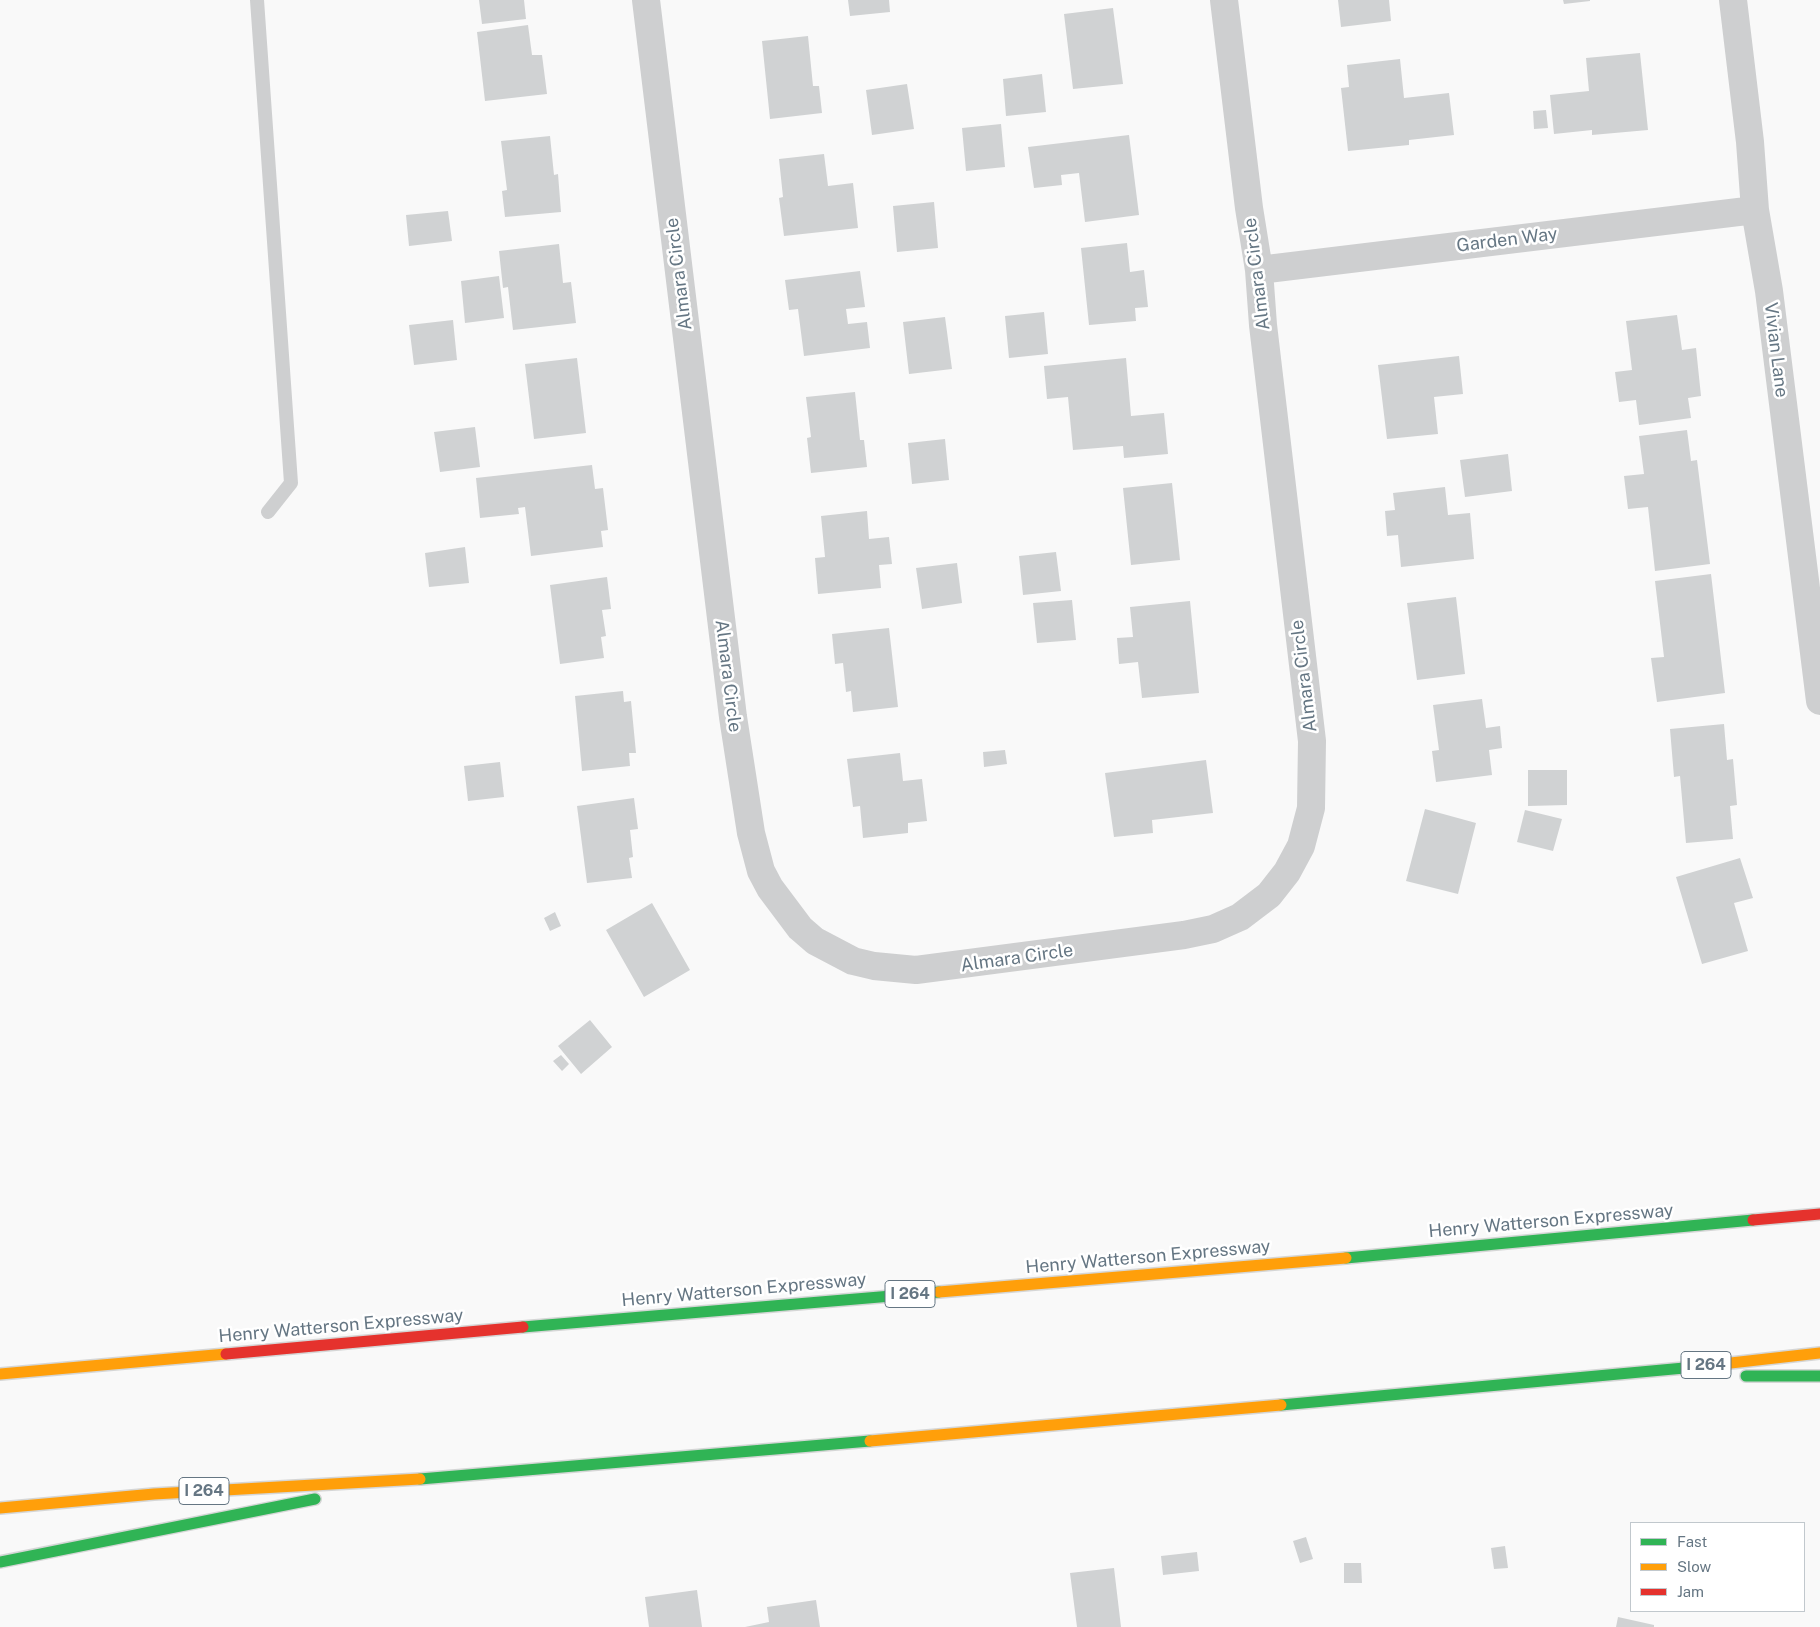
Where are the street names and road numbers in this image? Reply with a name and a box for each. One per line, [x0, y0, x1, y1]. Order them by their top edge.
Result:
street label: Almara Circle [661, 216, 697, 332]
street label: Almara Circle [1239, 216, 1275, 332]
street label: Garden Way [1455, 223, 1559, 257]
street label: Vivian Lane [1759, 301, 1793, 399]
street label: Almara Circle [710, 618, 746, 734]
street label: Almara Circle [1286, 618, 1322, 734]
street label: Almara Circle [959, 939, 1075, 977]
street label: Henry Watterson Expressway [1428, 1200, 1674, 1242]
street label: Henry Watterson Expressway [1025, 1236, 1271, 1278]
street label: Henry Watterson Expressway [621, 1269, 867, 1311]
road number: I 264 [885, 1280, 935, 1308]
street label: Henry Watterson Expressway [218, 1305, 464, 1347]
road number: I 264 [1681, 1352, 1731, 1378]
road number: I 264 [179, 1478, 229, 1504]

